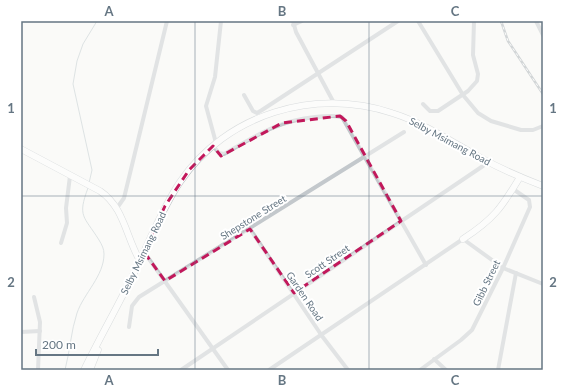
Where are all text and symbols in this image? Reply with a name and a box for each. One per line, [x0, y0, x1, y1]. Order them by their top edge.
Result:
text: A [103, 3, 114, 19]
text: B [278, 3, 287, 19]
text: C [451, 3, 460, 19]
text: 1 [7, 100, 15, 116]
text: 1 [549, 100, 557, 116]
street label: Selby Msimang Road [407, 114, 493, 168]
street label: Shepstone Street [218, 192, 288, 242]
street label: Selby Msimang Road [118, 210, 168, 296]
street label: Scott Street [302, 241, 352, 280]
street label: Gibb Street [470, 258, 502, 308]
street label: Garden Road [284, 269, 326, 323]
text: 2 [7, 274, 15, 290]
text: 2 [549, 274, 557, 290]
scale bar [36, 331, 158, 357]
text: 200 m [42, 337, 76, 352]
text: A [103, 372, 114, 388]
text: B [278, 372, 287, 388]
text: C [451, 372, 460, 388]

